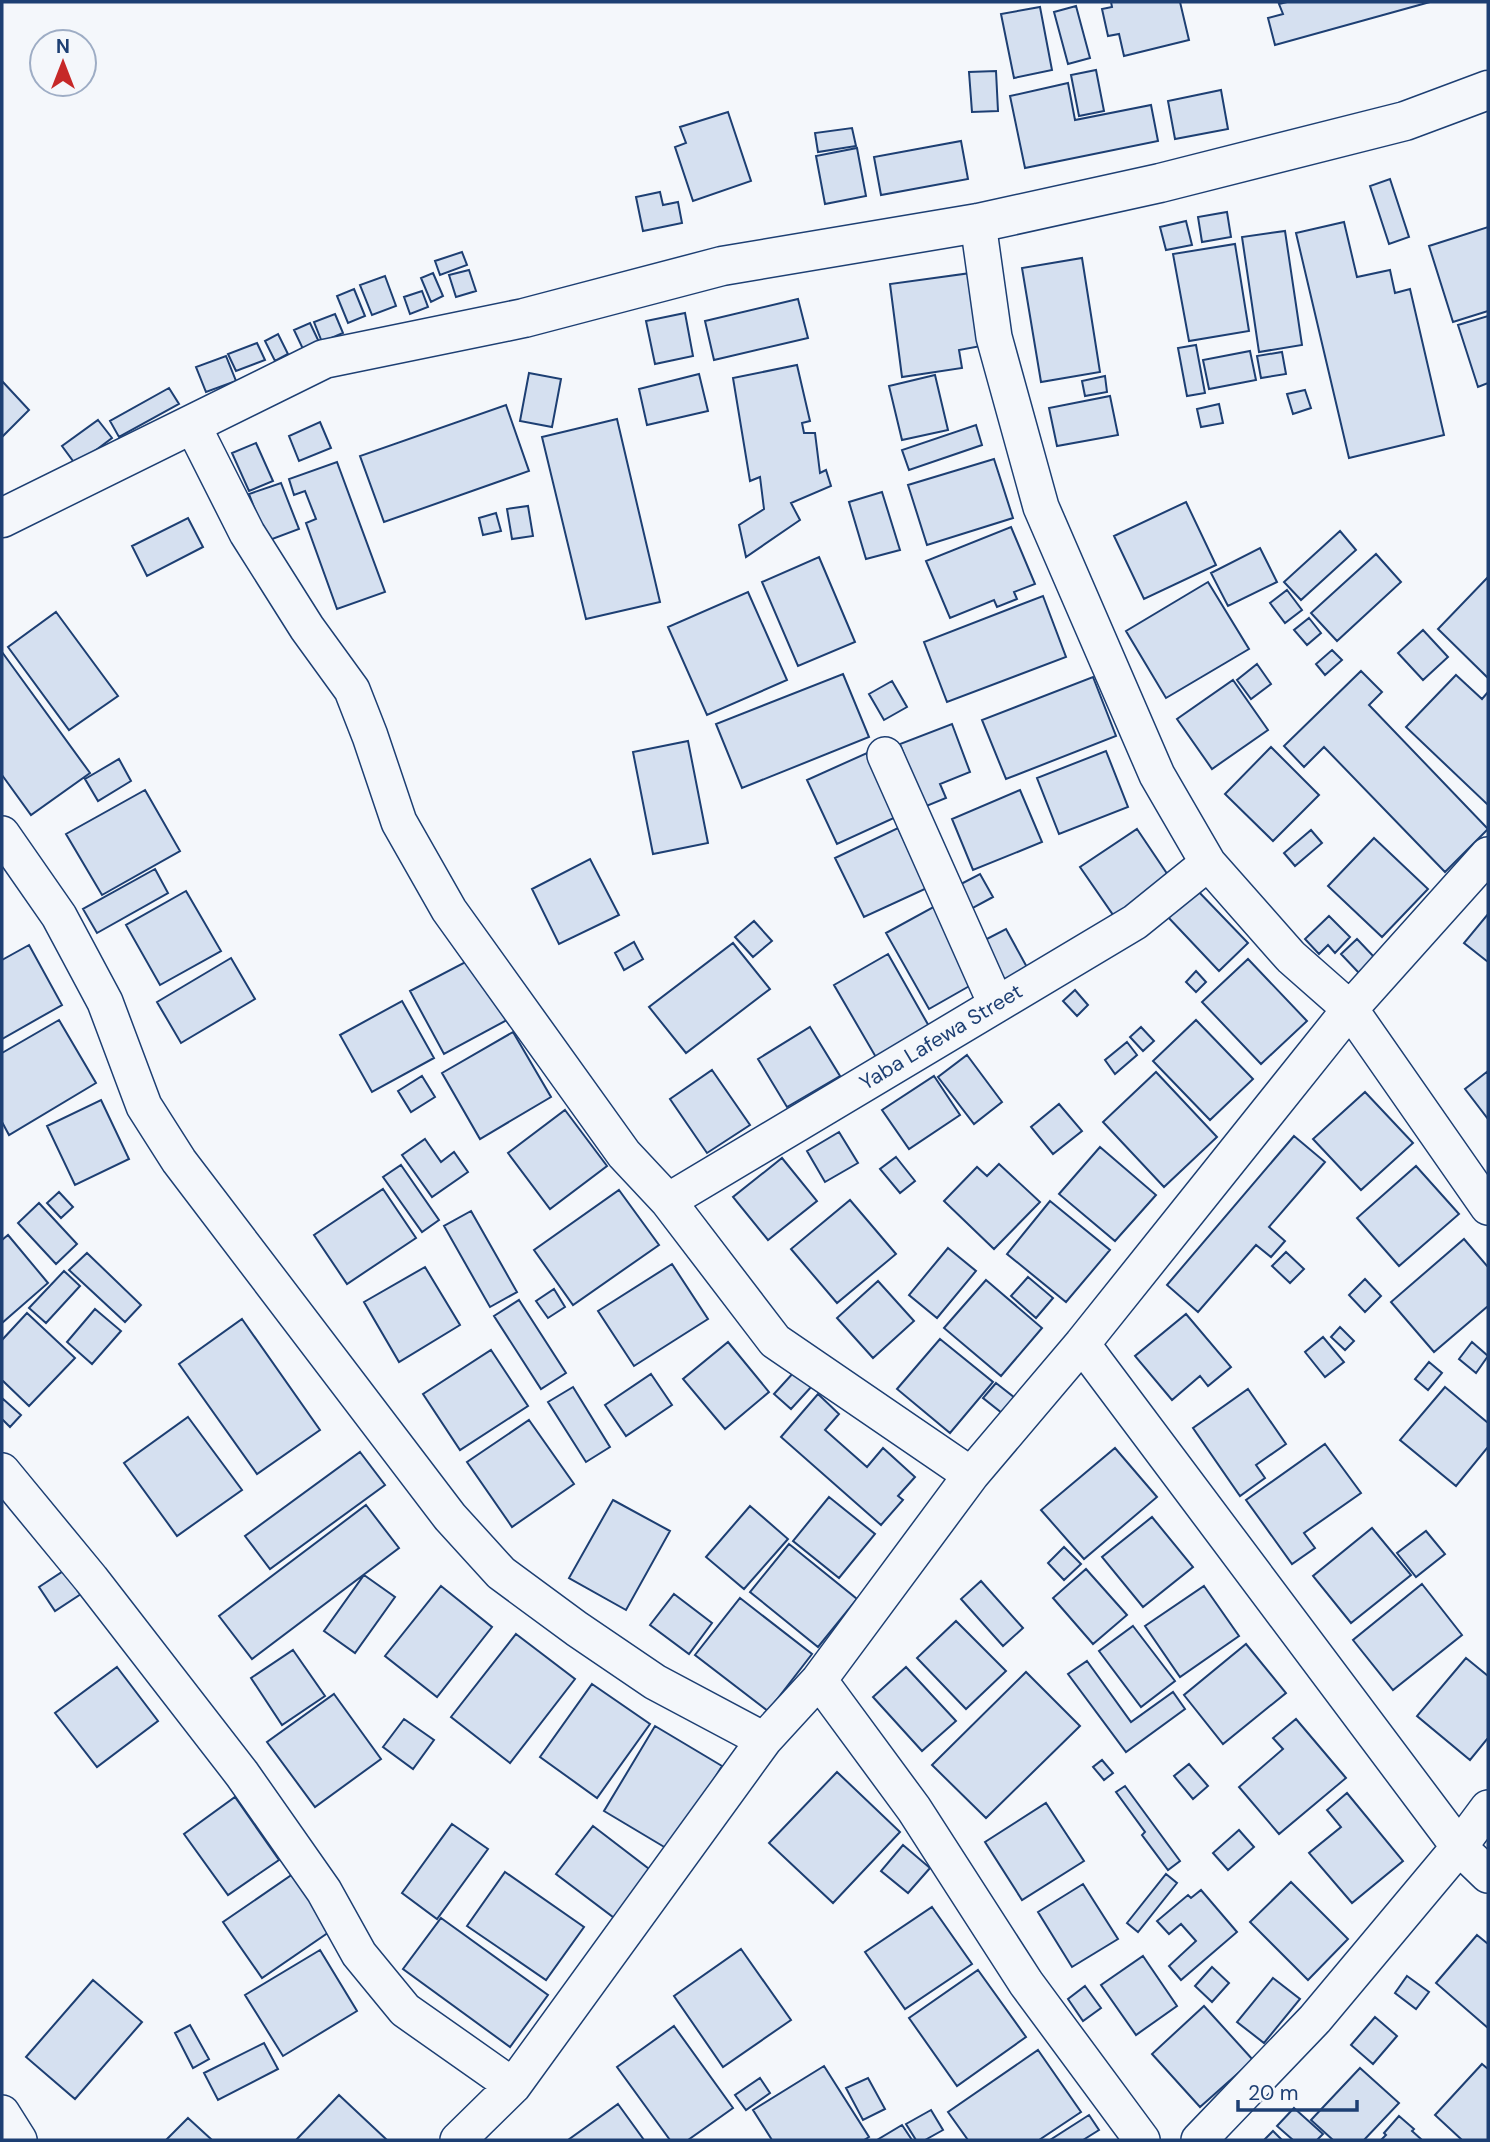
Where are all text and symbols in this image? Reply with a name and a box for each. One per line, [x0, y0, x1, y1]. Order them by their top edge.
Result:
north arrow [28, 28, 98, 98]
text: N [56, 34, 70, 59]
street label: Yaba Lafewa Street [854, 977, 1028, 1097]
scale bar [1238, 2068, 1357, 2112]
text: 20 m [1248, 2079, 1299, 2107]

